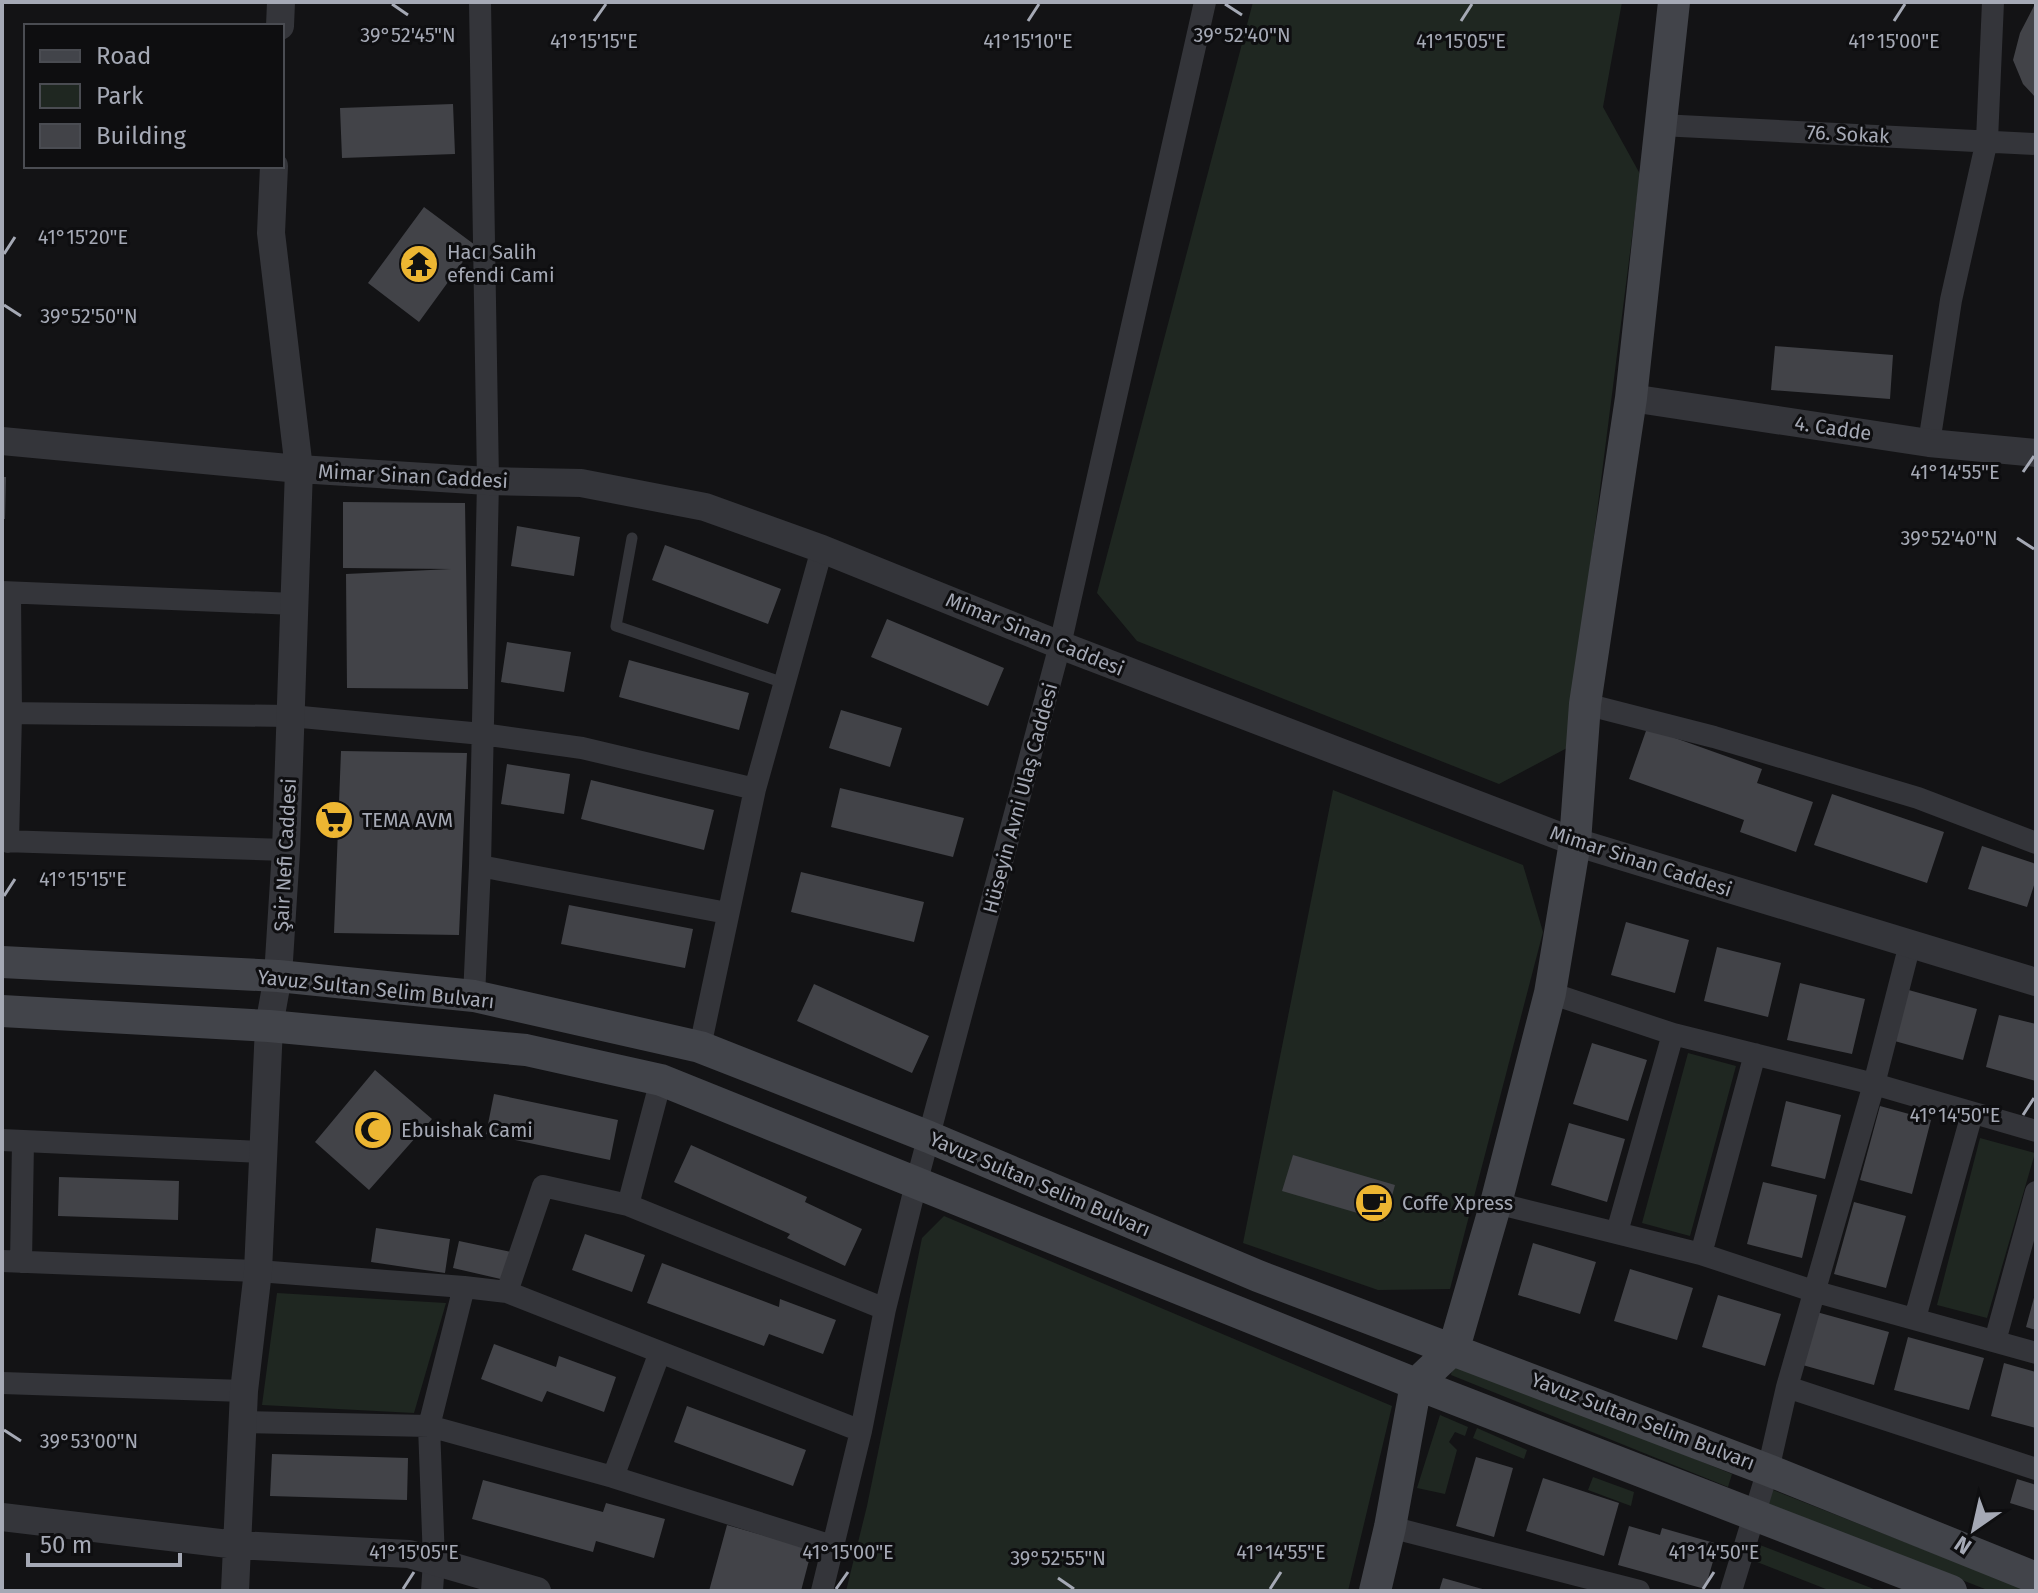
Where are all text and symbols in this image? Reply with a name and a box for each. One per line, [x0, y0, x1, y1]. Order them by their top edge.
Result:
text: 39°52'45"N [360, 23, 456, 47]
text: 39°52'40"N [1193, 23, 1291, 47]
legend [24, 24, 284, 168]
text: 41°15'15"E [550, 29, 638, 53]
text: 41°15'10"E [983, 29, 1073, 53]
text: 41°15'05"E [1416, 29, 1506, 53]
text: 41°15'00"E [1848, 29, 1940, 53]
text: Road [96, 42, 151, 70]
text: Park [96, 82, 144, 110]
street label: 76. Sokak [1806, 120, 1891, 148]
text: Building [96, 122, 186, 150]
text: 41°15'20"E [38, 225, 128, 249]
place label: Hacı Salih efendi Cami [447, 240, 555, 287]
temple icon: Hacı Salih efendi Cami [398, 243, 440, 285]
text: 39°52'50"N [40, 304, 138, 328]
street label: 4. Cadde [1793, 411, 1873, 445]
street label: Mimar Sinan Caddesi [317, 459, 509, 493]
text: 41°14'55"E [1910, 460, 2000, 484]
text: 39°52'40"N [1900, 526, 1998, 550]
street label: Mimar Sinan Caddesi [942, 587, 1128, 681]
street label: Hüseyin Avni Ulaş Caddesi [978, 680, 1063, 916]
street label: Şair Nefi Caddesi [269, 778, 302, 932]
supermarket icon: TEMA AVM [313, 799, 355, 841]
place label: TEMA AVM [362, 808, 453, 832]
street label: Mimar Sinan Caddesi [1547, 820, 1735, 902]
text: 41°15'15"E [39, 867, 127, 891]
street label: Yavuz Sultan Selim Bulvarı [256, 965, 496, 1013]
text: 41°14'50"E [1910, 1103, 2000, 1127]
mosque icon: Ebuishak Cami [352, 1109, 394, 1151]
place label: Ebuishak Cami [401, 1118, 533, 1142]
street label: Yavuz Sultan Selim Bulvarı [926, 1126, 1154, 1242]
cafe icon: Coffe Xpress [1353, 1182, 1395, 1224]
place label: Coffe Xpress [1402, 1191, 1513, 1215]
street label: Yavuz Sultan Selim Bulvarı [1528, 1367, 1758, 1475]
text: 39°53'00"N [40, 1429, 138, 1453]
north arrow [1934, 1489, 2014, 1569]
scale bar [28, 1517, 180, 1567]
text: N [1949, 1530, 1977, 1560]
text: 50 m [40, 1531, 92, 1559]
text: 41°15'05"E [369, 1540, 459, 1564]
text: 41°15'00"E [802, 1540, 894, 1564]
text: 41°14'55"E [1236, 1540, 1326, 1564]
text: 41°14'50"E [1669, 1540, 1759, 1564]
text: 39°52'55"N [1010, 1546, 1106, 1570]

